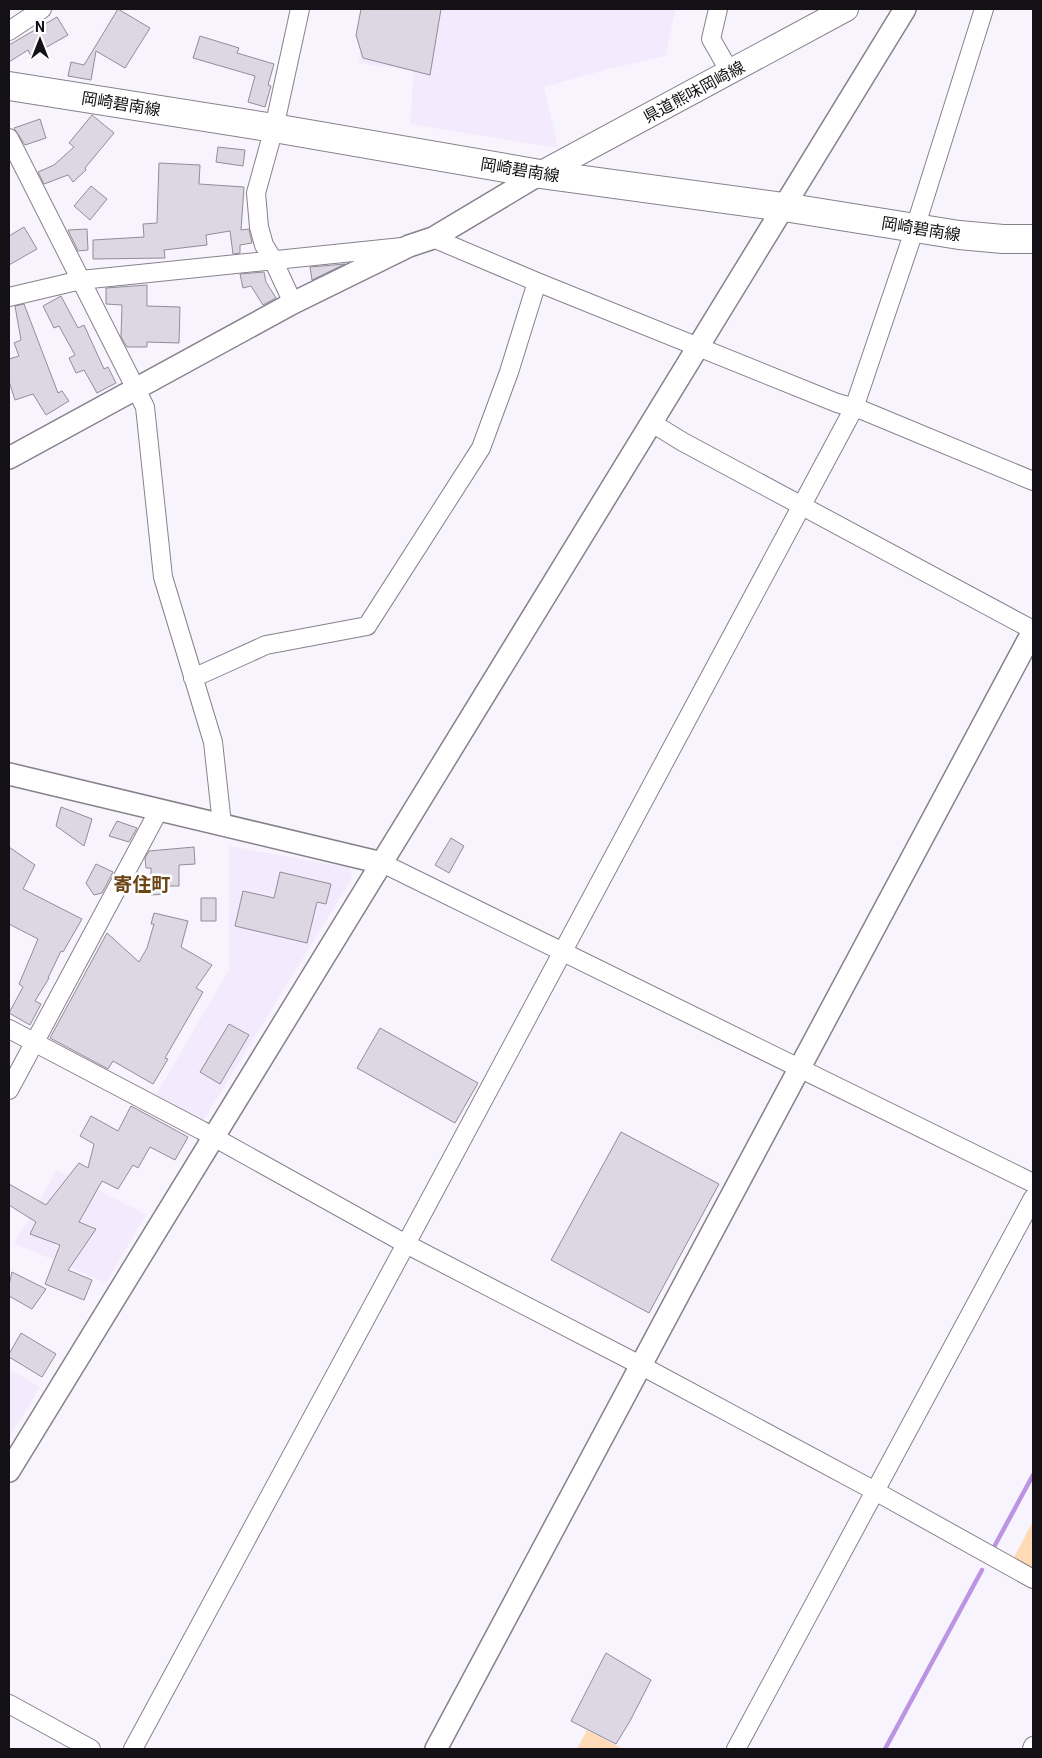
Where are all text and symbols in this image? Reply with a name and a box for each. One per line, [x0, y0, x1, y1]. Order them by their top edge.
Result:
north arrow [15, 15, 65, 65]
text: N [35, 19, 45, 35]
street label: 県道熊味岡崎線 [640, 57, 748, 127]
street label: 岡崎碧南線 [80, 88, 162, 120]
street label: 岡崎碧南線 [479, 154, 561, 186]
street label: 岡崎碧南線 [880, 213, 962, 245]
district label: 寄住町 [113, 873, 171, 896]

